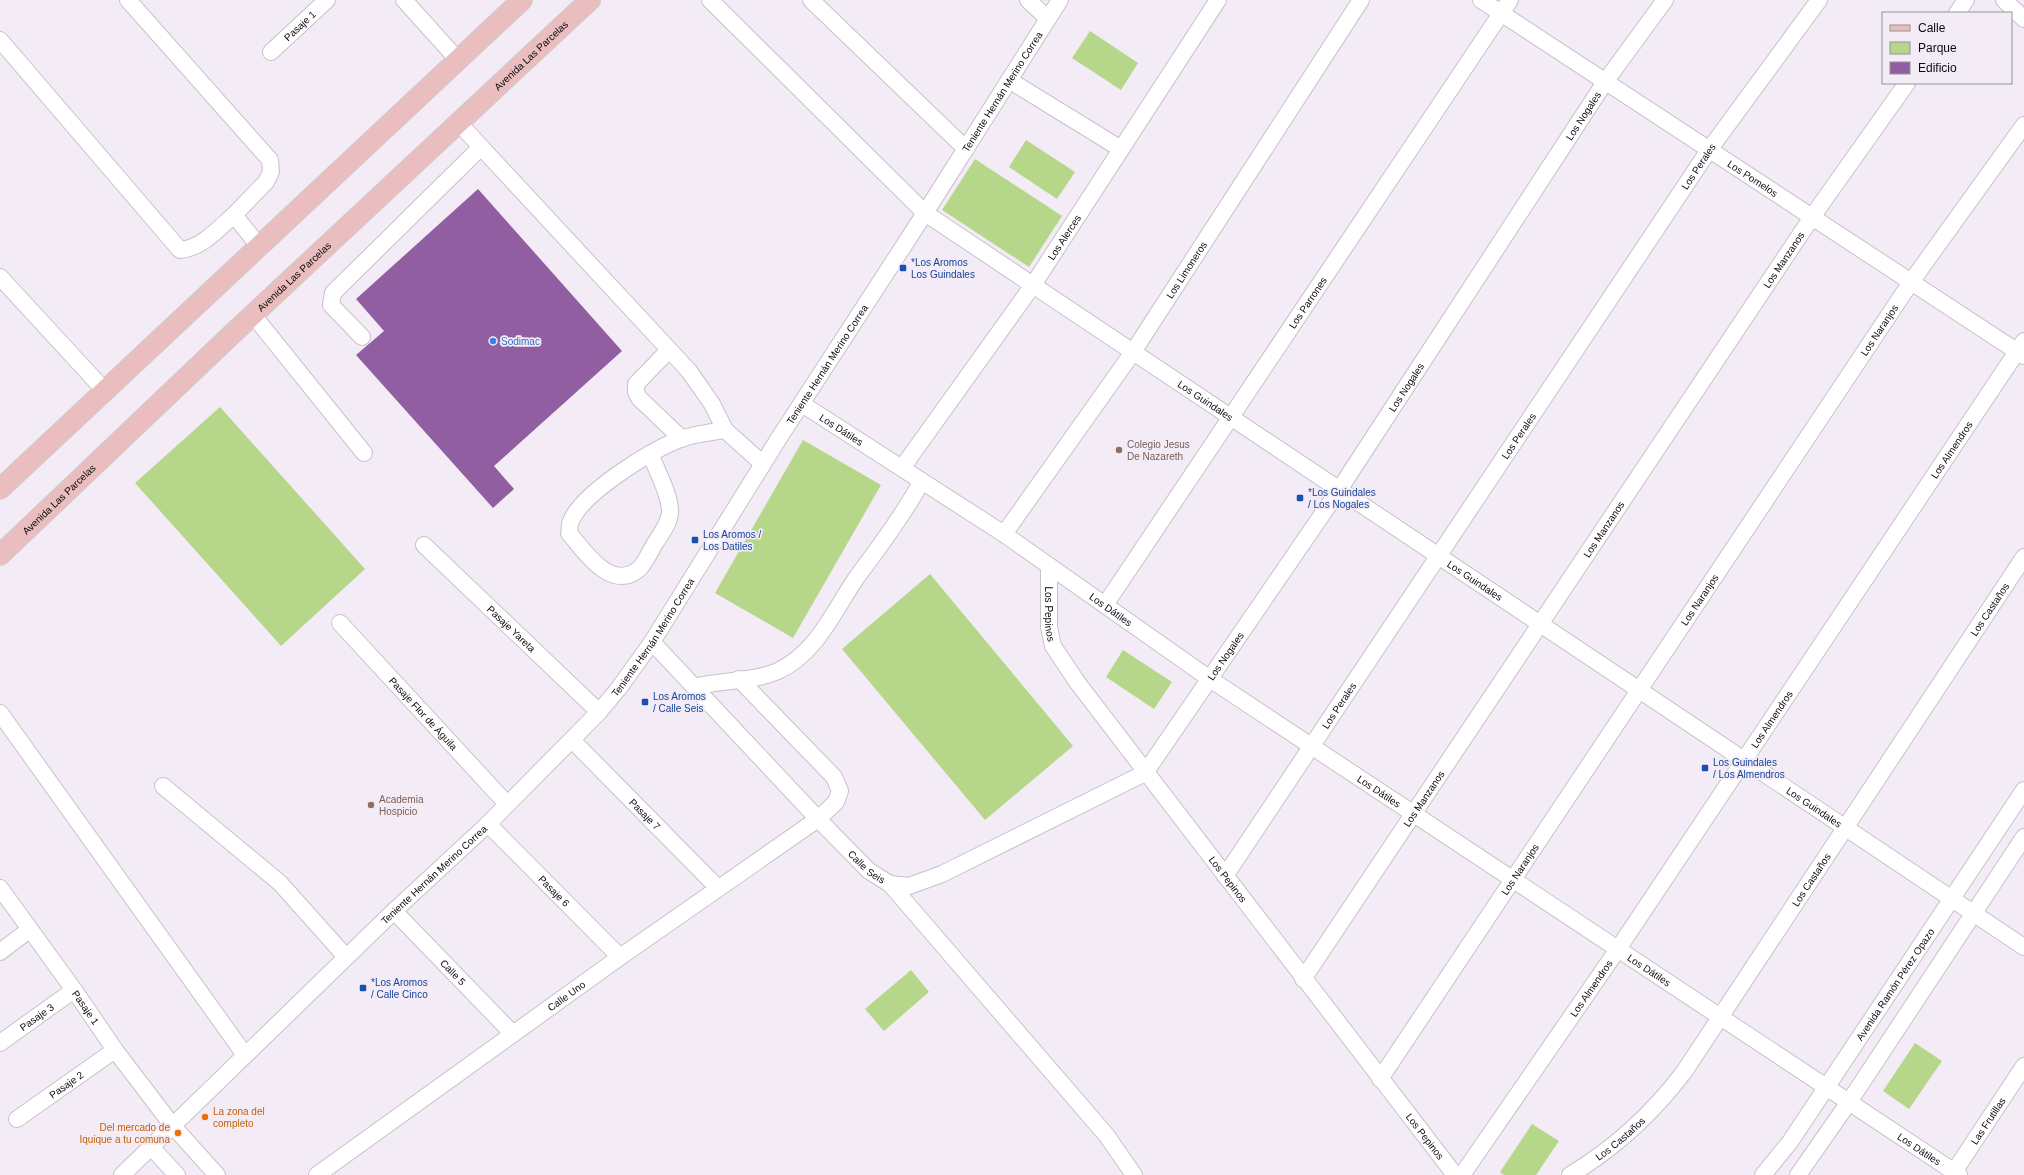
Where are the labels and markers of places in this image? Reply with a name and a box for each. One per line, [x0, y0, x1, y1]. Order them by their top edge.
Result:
place label: *Los Aromos Los Guindales [911, 257, 975, 280]
marker: *Los Aromos Los Guindales [898, 263, 908, 273]
marker: Sodimac [488, 336, 498, 346]
place label: Sodimac [501, 336, 540, 347]
place label: Colegio Jesus De Nazareth [1127, 439, 1190, 462]
marker: Colegio Jesus De Nazareth [1114, 445, 1124, 455]
place label: *Los Guindales / Los Nogales [1308, 487, 1376, 510]
marker: *Los Guindales / Los Nogales [1295, 493, 1305, 503]
place label: Los Aromos / Los Datiles [703, 529, 762, 552]
marker: Los Aromos / Los Datiles [690, 535, 700, 545]
place label: Los Aromos / Calle Seis [653, 691, 706, 714]
marker: Los Aromos / Calle Seis [640, 697, 650, 707]
place label: Los Guindales / Los Almendros [1713, 757, 1785, 780]
marker: Los Guindales / Los Almendros [1700, 763, 1710, 773]
place label: Academia Hospicio [379, 794, 424, 817]
marker: Academia Hospicio [366, 800, 376, 810]
place label: *Los Aromos / Calle Cinco [371, 977, 428, 1000]
marker: *Los Aromos / Calle Cinco [358, 983, 368, 993]
place label: La zona del completo [213, 1106, 265, 1129]
marker: La zona del completo [200, 1112, 210, 1122]
place label: Del mercado de Iquique a tu comuna [79, 1122, 170, 1145]
marker: Del mercado de Iquique a tu comuna [173, 1128, 183, 1138]

